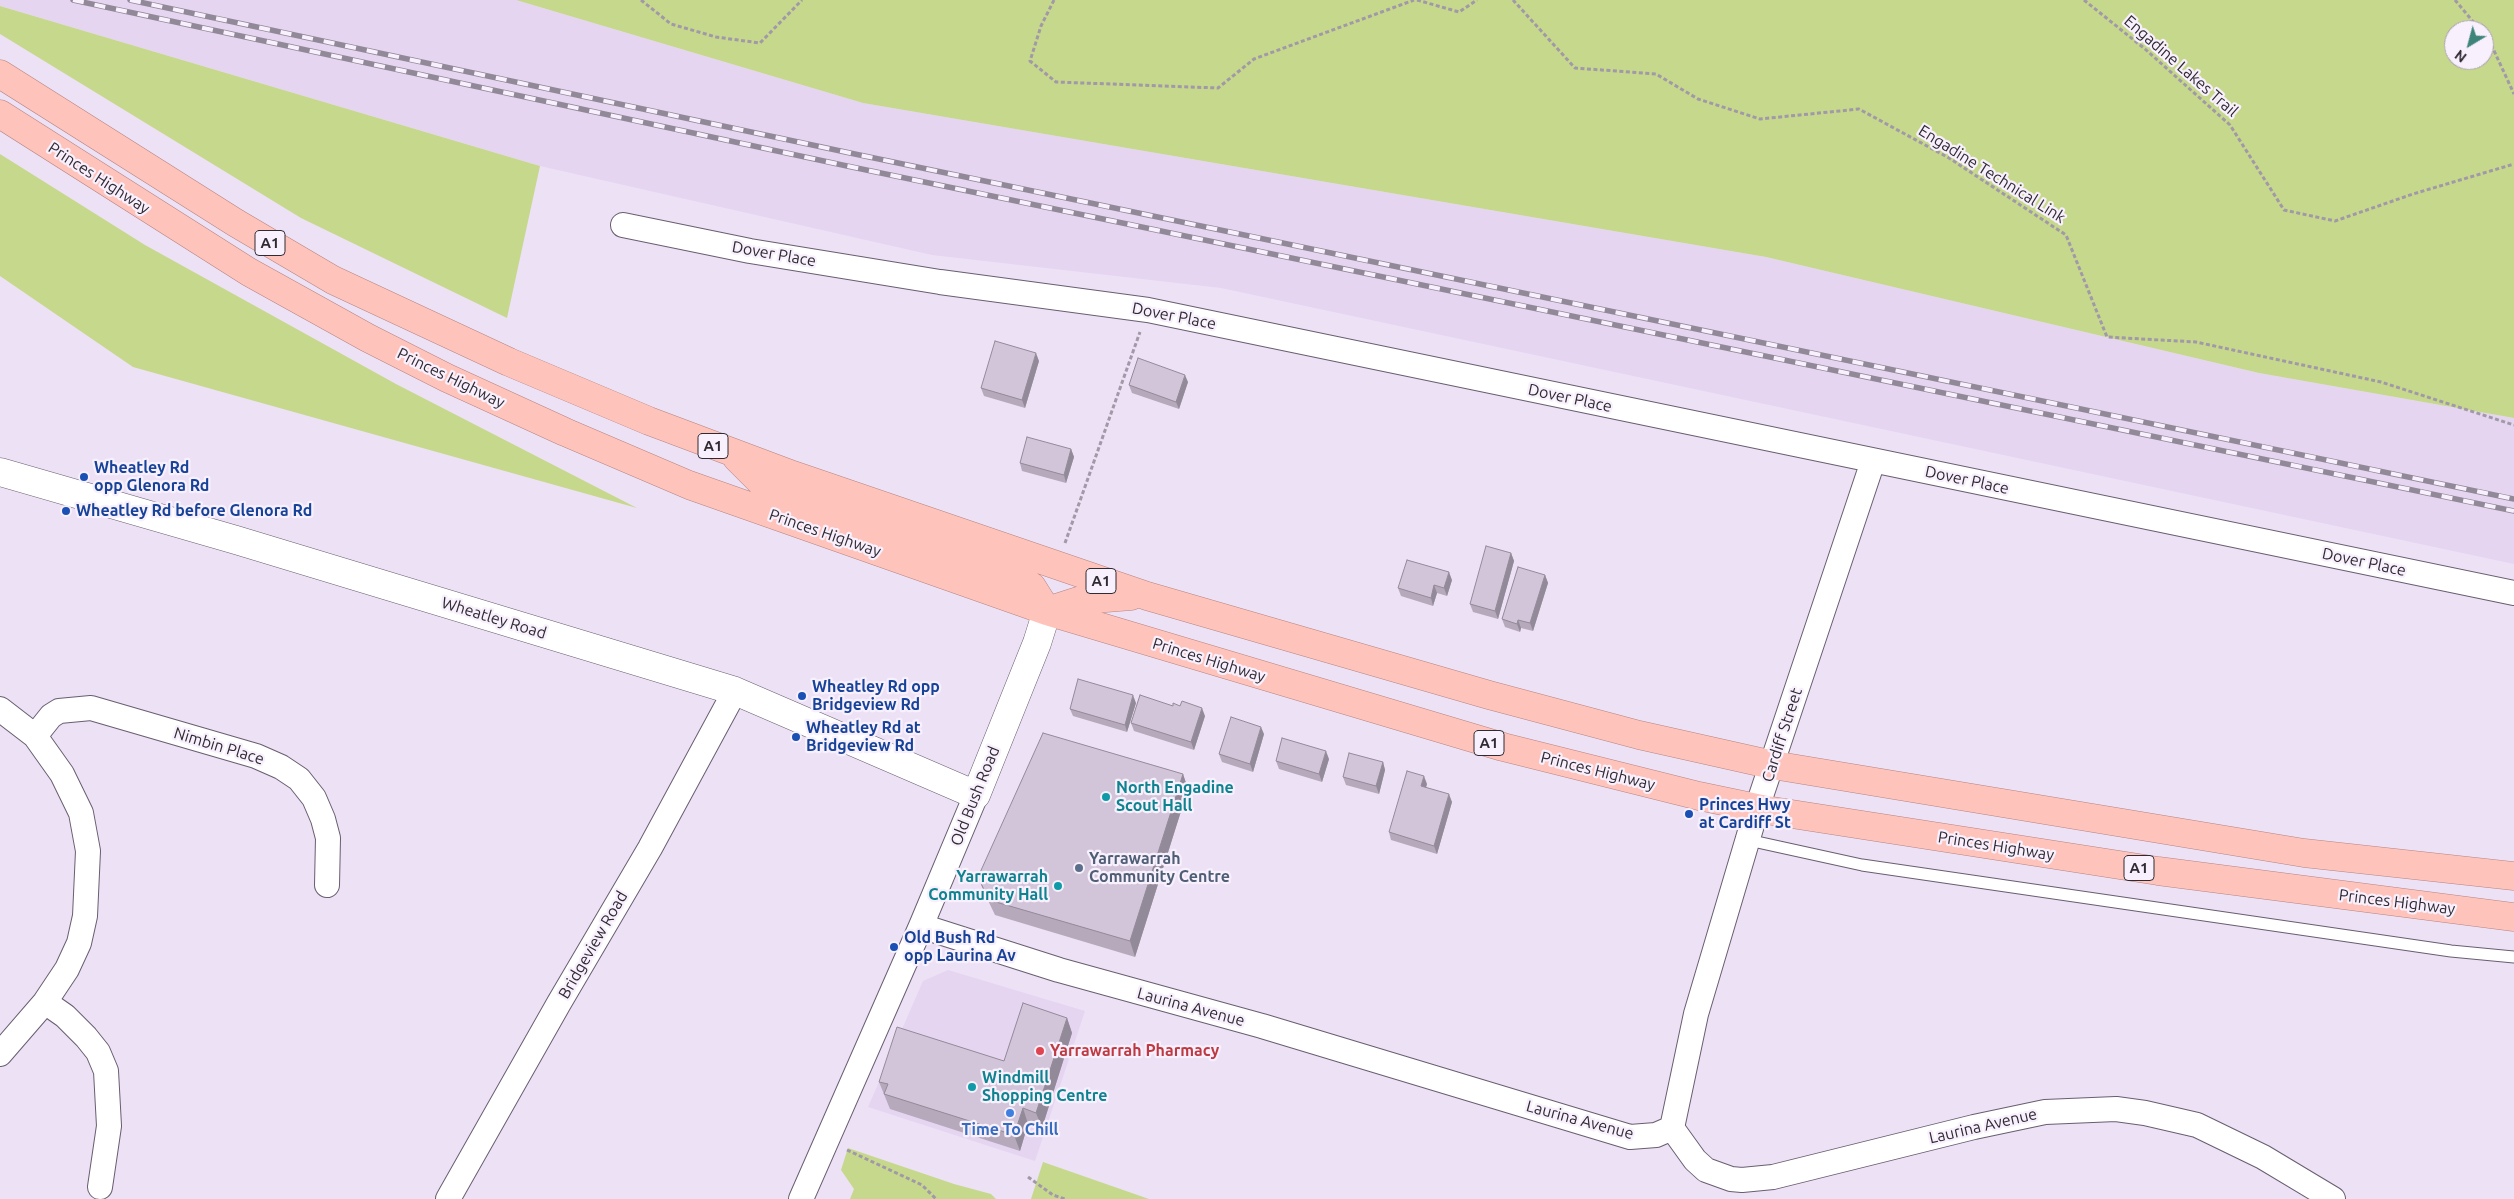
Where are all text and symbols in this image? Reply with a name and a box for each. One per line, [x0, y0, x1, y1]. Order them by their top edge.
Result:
street label: Engadine Lakes Trail [2120, 11, 2242, 121]
north arrow [2444, 20, 2494, 70]
text: N [2452, 47, 2470, 66]
street label: Engadine Technical Link [1915, 121, 2069, 227]
street label: Princes Highway [45, 138, 153, 218]
road number: A1 [255, 230, 285, 256]
street label: Dover Place [730, 237, 818, 271]
street label: Dover Place [1130, 298, 1218, 334]
street label: Princes Highway [394, 344, 508, 412]
street label: Dover Place [1526, 380, 1614, 416]
road number: A1 [698, 434, 728, 458]
place label: Wheatley Rd opp Glenora Rd [94, 458, 209, 496]
street label: Dover Place [1923, 462, 2011, 498]
marker: Wheatley Rd opp Glenora Rd [78, 471, 90, 483]
place label: Wheatley Rd before Glenora Rd [76, 501, 312, 521]
marker: Wheatley Rd before Glenora Rd [60, 505, 72, 517]
street label: Princes Highway [766, 505, 884, 561]
street label: Dover Place [2320, 544, 2408, 580]
road number: A1 [1086, 568, 1116, 594]
street label: Wheatley Road [439, 593, 549, 643]
street label: Princes Highway [1150, 634, 1268, 686]
place label: Wheatley Rd opp Bridgeview Rd [812, 677, 940, 715]
street label: Cardiff Street [1758, 685, 1806, 785]
marker: Wheatley Rd opp Bridgeview Rd [796, 690, 808, 702]
place label: Wheatley Rd at Bridgeview Rd [806, 718, 921, 756]
street label: Nimbin Place [172, 723, 266, 769]
road number: A1 [1474, 730, 1504, 756]
marker: Wheatley Rd at Bridgeview Rd [790, 731, 802, 743]
street label: Old Bush Road [946, 743, 1004, 849]
street label: Princes Highway [1539, 748, 1657, 794]
place label: North Engadine Scout Hall [1116, 778, 1234, 816]
marker: North Engadine Scout Hall [1100, 791, 1112, 803]
place label: Princes Hwy at Cardiff St [1699, 795, 1791, 833]
marker: Princes Hwy at Cardiff St [1683, 808, 1695, 820]
street label: Princes Highway [1937, 827, 2055, 865]
place label: Yarrawarrah Community Centre [1089, 849, 1230, 887]
road number: A1 [2124, 856, 2154, 880]
marker: Yarrawarrah Community Centre [1073, 862, 1085, 874]
place label: Yarrawarrah Community Hall [928, 867, 1048, 905]
marker: Yarrawarrah Community Hall [1052, 880, 1064, 892]
street label: Princes Highway [2338, 885, 2456, 919]
street label: Bridgeview Road [554, 888, 632, 1002]
place label: Old Bush Rd opp Laurina Av [904, 928, 1016, 966]
marker: Old Bush Rd opp Laurina Av [888, 941, 900, 953]
street label: Laurina Avenue [1135, 983, 1247, 1031]
place label: Yarrawarrah Pharmacy [1050, 1041, 1219, 1061]
marker: Yarrawarrah Pharmacy [1034, 1045, 1046, 1057]
place label: Windmill Shopping Centre [982, 1068, 1107, 1106]
marker: Windmill Shopping Centre [966, 1081, 978, 1093]
street label: Laurina Avenue [1524, 1096, 1636, 1144]
street label: Laurina Avenue [1927, 1104, 2039, 1148]
marker: Time To Chill [1004, 1107, 1016, 1119]
place label: Time To Chill [962, 1120, 1058, 1140]

